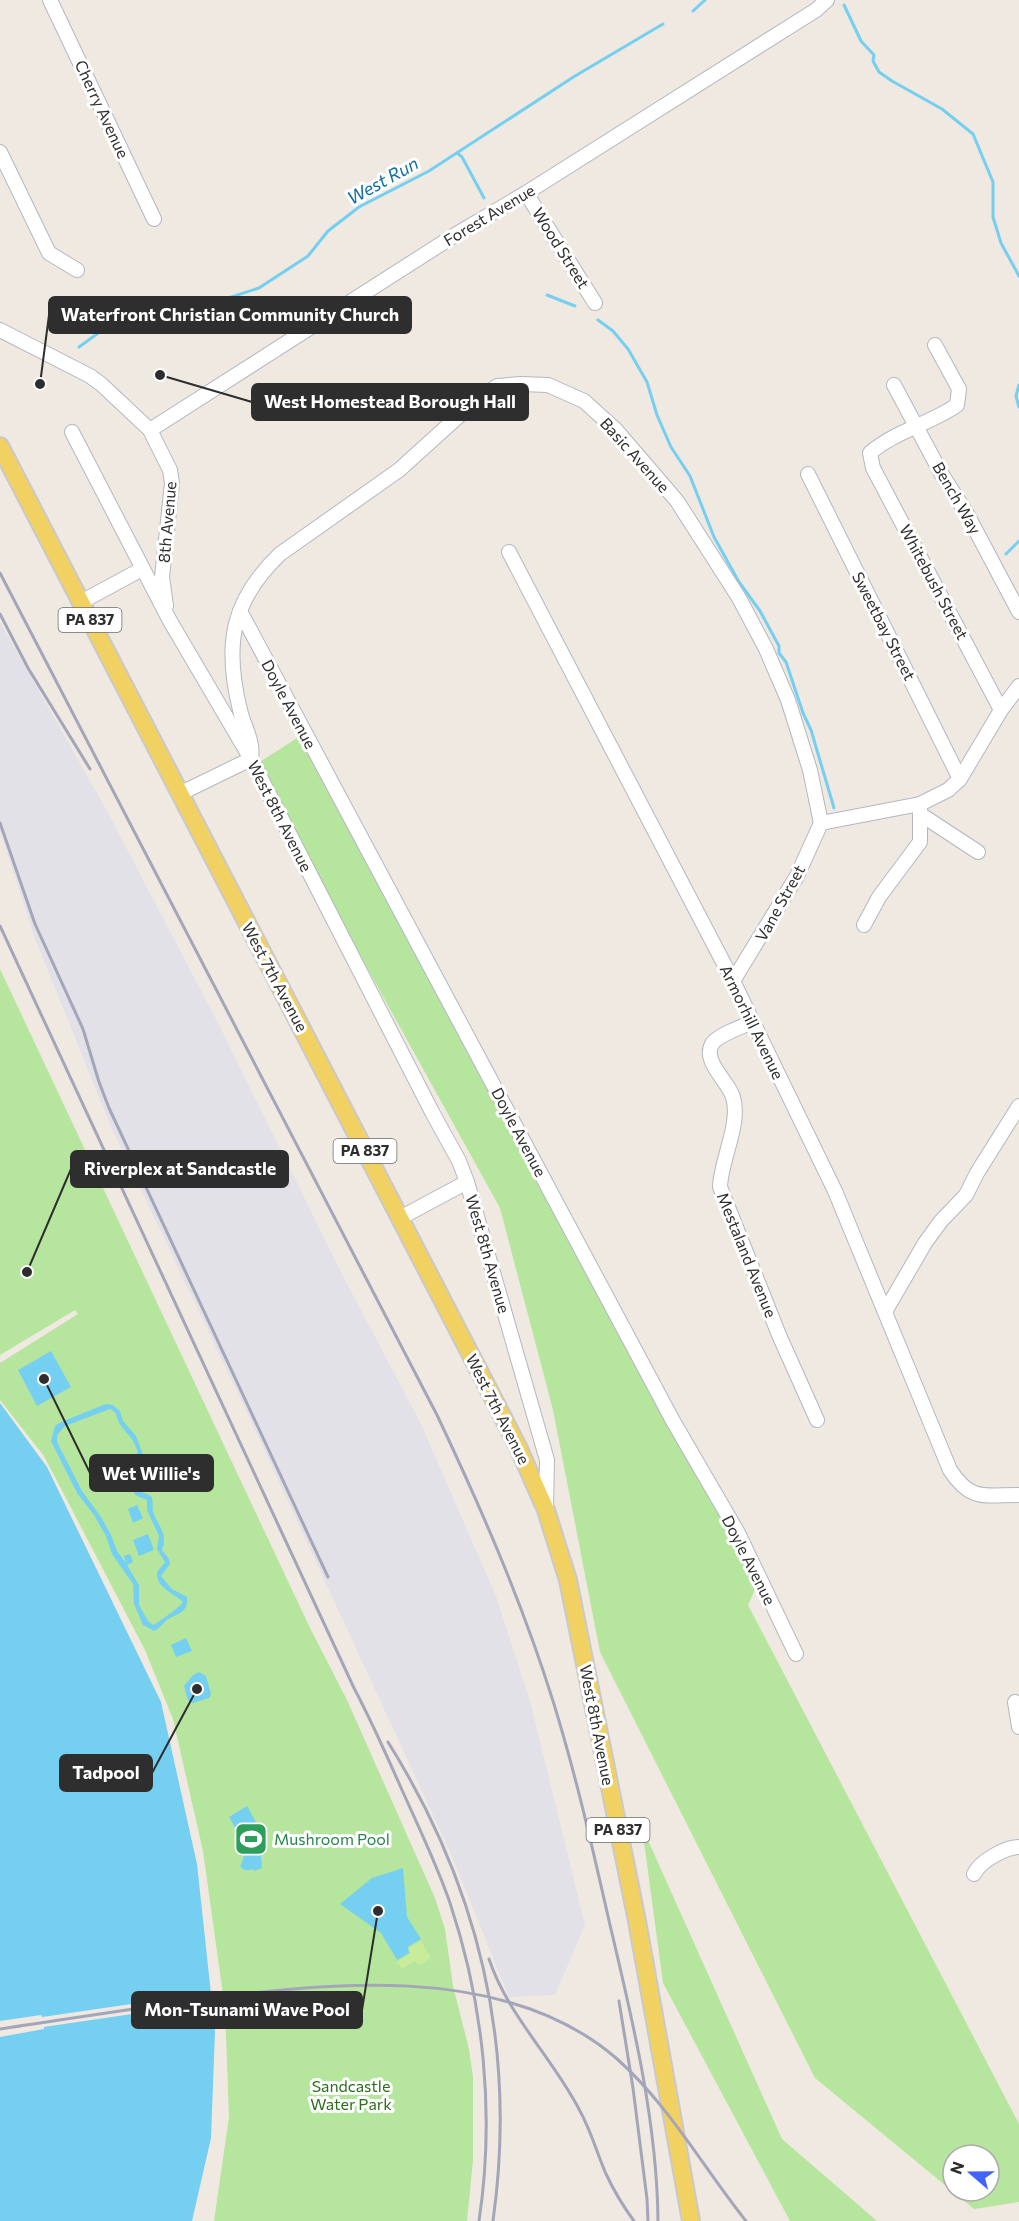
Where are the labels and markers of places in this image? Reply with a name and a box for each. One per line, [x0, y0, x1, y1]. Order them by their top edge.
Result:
callout: Waterfront Christian Community Church [49, 297, 411, 333]
callout: West Homestead Borough Hall [252, 384, 528, 420]
callout: Riverplex at Sandcastle [71, 1151, 288, 1187]
callout: Wet Willie's [90, 1455, 213, 1491]
callout: Tadpool [60, 1755, 152, 1791]
sports icon: Mushroom Pool [233, 1821, 269, 1857]
place label: Mushroom Pool [274, 1829, 390, 1848]
callout: Mon-Tsunami Wave Pool [132, 1992, 362, 2028]

